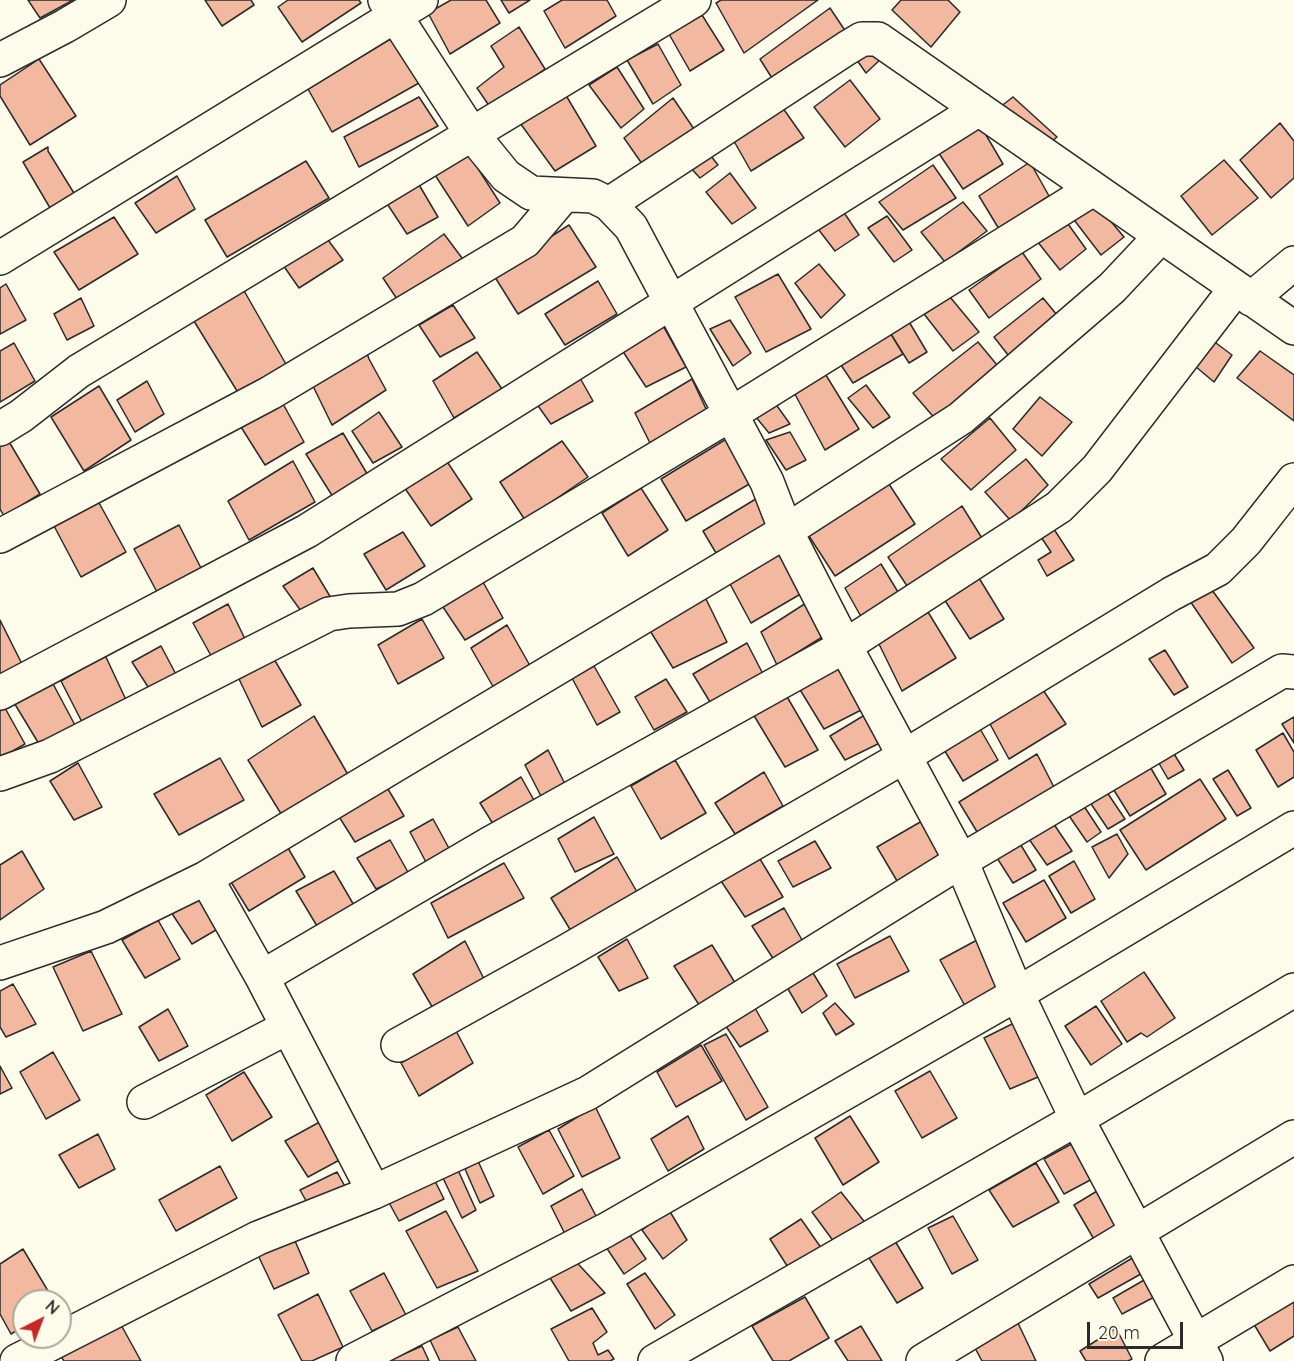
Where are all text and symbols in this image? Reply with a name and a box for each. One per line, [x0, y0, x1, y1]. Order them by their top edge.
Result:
north arrow [12, 1289, 72, 1349]
text: N [42, 1296, 64, 1318]
scale bar [1090, 1310, 1186, 1348]
text: 20 m [1098, 1321, 1140, 1344]

